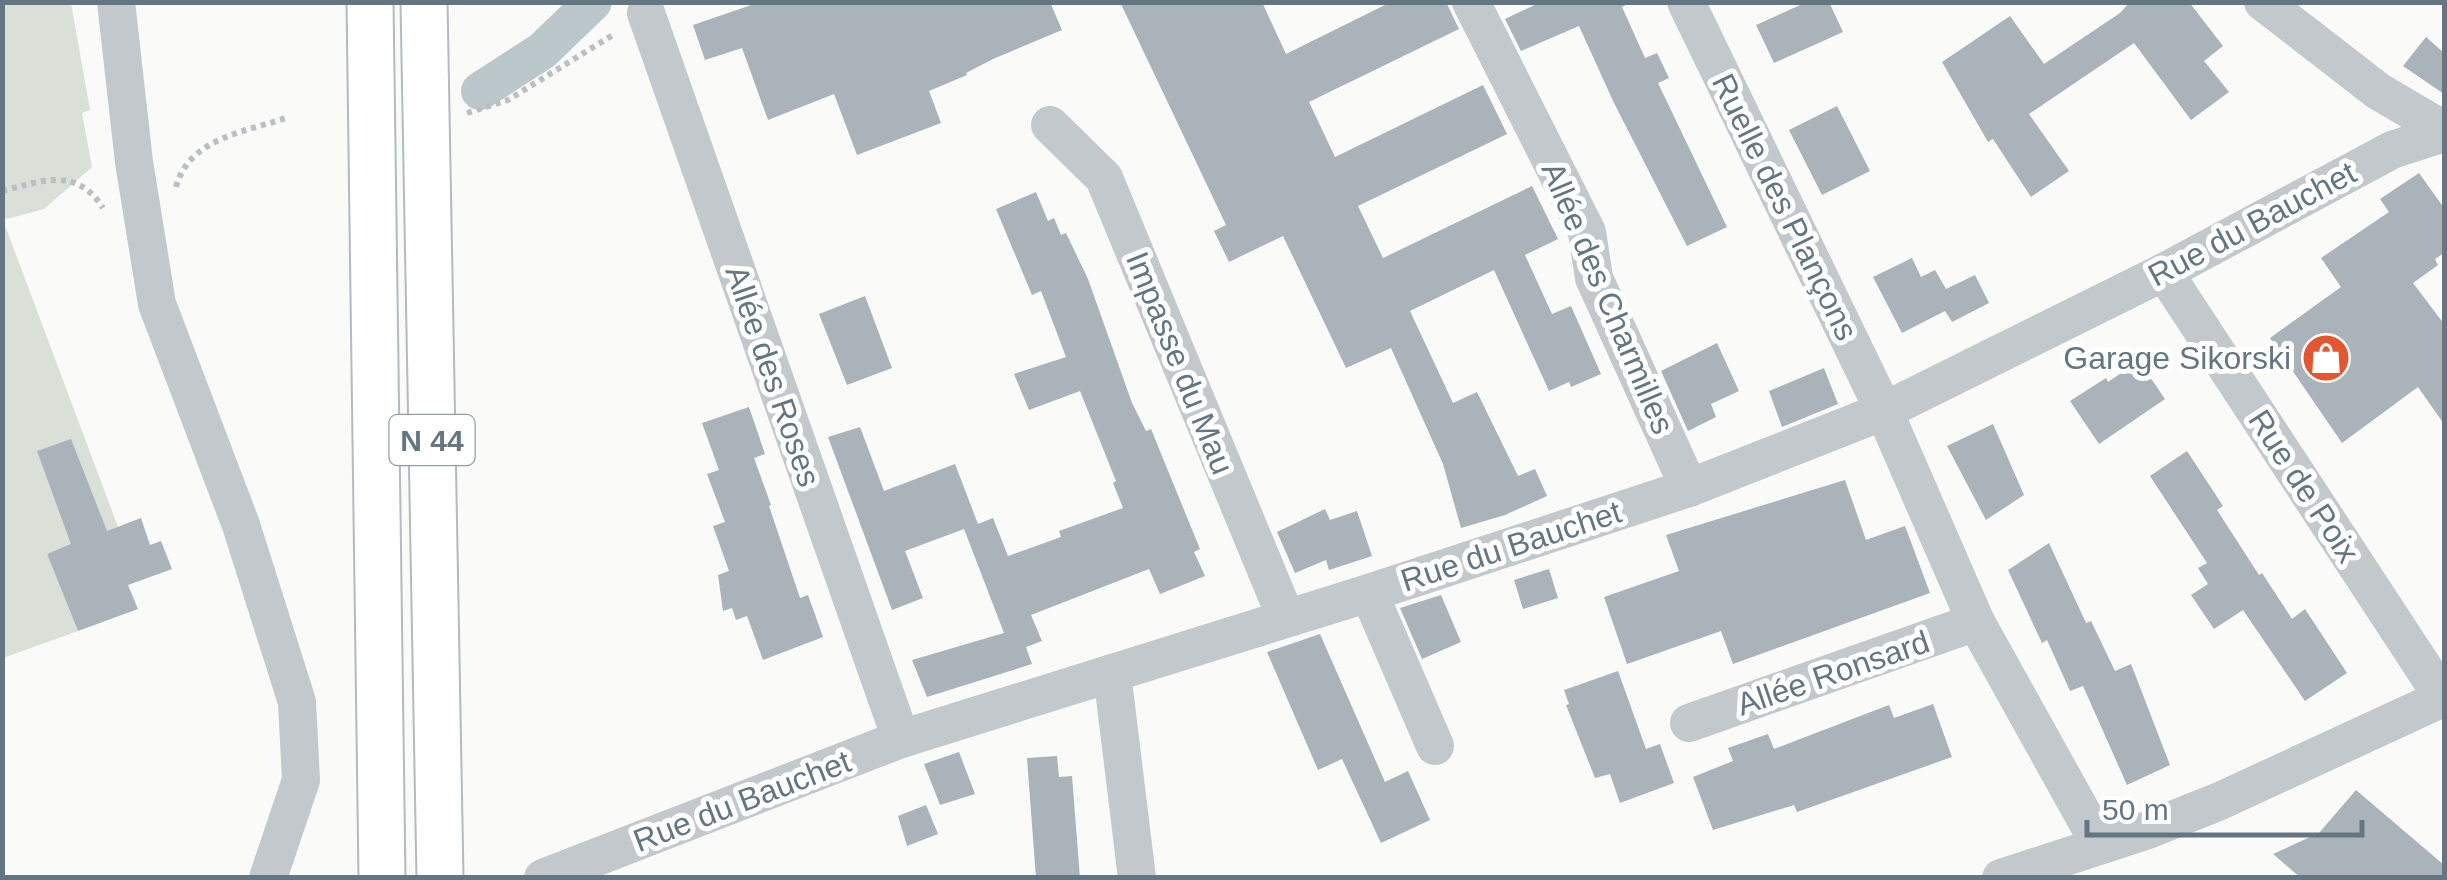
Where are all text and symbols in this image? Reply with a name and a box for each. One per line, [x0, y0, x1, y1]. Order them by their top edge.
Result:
street label: Ruelle des Plançons [1705, 68, 1865, 346]
street label: Rue du Bauchet [2142, 154, 2362, 294]
street label: Allée des Charmilles [1534, 157, 1682, 439]
street label: Impasse du Mau [1119, 247, 1241, 479]
street label: Allée des Roses [718, 261, 828, 491]
shop icon: Garage Sikorski [2300, 332, 2352, 384]
place label: Garage Sikorski [2063, 340, 2291, 376]
street label: Rue de Poix [2241, 403, 2367, 569]
road number: N 44 [390, 415, 474, 465]
street label: Rue du Bauchet [1396, 493, 1626, 599]
street label: Allée Ronsard [1732, 623, 1934, 723]
street label: Rue du Bauchet [628, 743, 856, 859]
scale bar [2087, 775, 2362, 837]
text: 50 m [2102, 793, 2169, 826]

